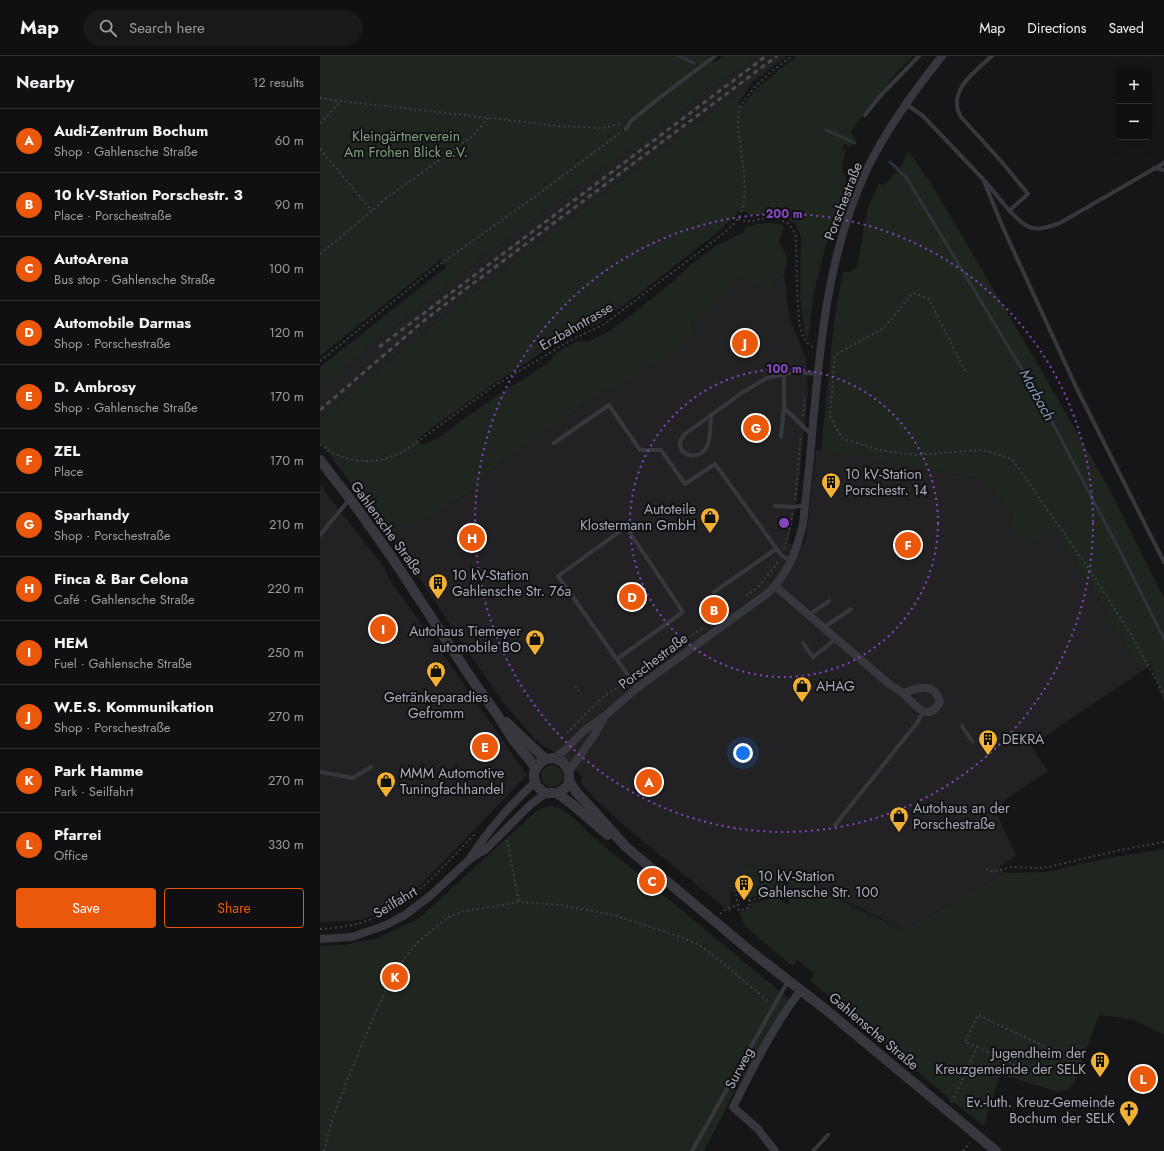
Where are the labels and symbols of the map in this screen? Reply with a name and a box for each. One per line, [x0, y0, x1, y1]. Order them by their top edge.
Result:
park label: Kleingärtnerverein Am Frohen Blick e.V. [344, 126, 468, 162]
street label: Porschestraße [819, 159, 867, 243]
text: 200 m [765, 205, 803, 223]
street label: Erzbahntrasse [535, 297, 617, 355]
pin: J [732, 328, 758, 358]
text: 100 m [766, 360, 802, 378]
water label: Marbach [1014, 365, 1060, 425]
pin: G [743, 413, 769, 443]
place label: 10 kV-Station Porschestr. 14 [845, 464, 927, 500]
building icon: 10 kV-Station Porschestr. 14 [820, 471, 842, 499]
street label: Gahlensche Straße [346, 477, 428, 579]
place label: Autoteile Klostermann GmbH [580, 499, 696, 535]
shop icon: Autoteile Klostermann GmbH [699, 506, 721, 534]
centre of rings [777, 516, 791, 530]
pin: H [459, 523, 485, 553]
pin: F [895, 530, 921, 560]
place label: 10 kV-Station Gahlensche Str. 76a [452, 565, 571, 601]
building icon: 10 kV-Station Gahlensche Str. 76a [427, 572, 449, 600]
pin: D [619, 582, 645, 612]
pin: B [701, 595, 727, 625]
pin: I [370, 614, 396, 644]
place label: Autohaus Tiemeyer automobile BO [409, 621, 521, 657]
shop icon: Autohaus Tiemeyer automobile BO [524, 628, 546, 656]
street label: Porschestraße [614, 628, 692, 694]
shop icon: Getränkeparadies Gefromm [425, 660, 447, 688]
shop icon: AHAG [791, 675, 813, 703]
place label: AHAG [816, 676, 855, 696]
place label: Getränkeparadies Gefromm [384, 687, 488, 723]
building icon: DEKRA [977, 728, 999, 756]
place label: DEKRA [1002, 729, 1045, 749]
pin: E [472, 732, 498, 762]
your location [733, 743, 753, 763]
place label: MMM Automotive Tuningfachhandel [400, 763, 504, 799]
pin: A [636, 767, 662, 797]
shop icon: MMM Automotive Tuningfachhandel [375, 770, 397, 798]
place label: Autohaus an der Porschestraße [913, 798, 1010, 834]
shop icon: Autohaus an der Porschestraße [888, 805, 910, 833]
pin: C [639, 866, 665, 896]
place label: 10 kV-Station Gahlensche Str. 100 [758, 866, 878, 902]
building icon: 10 kV-Station Gahlensche Str. 100 [733, 873, 755, 901]
street label: Seilfahrt [369, 881, 421, 923]
pin: K [382, 962, 408, 992]
street label: Gahlensche Straße [825, 988, 923, 1074]
place label: Jugendheim der Kreuzgemeinde der SELK [935, 1043, 1086, 1079]
street label: Surweg [720, 1044, 758, 1092]
building icon: Jugendheim der Kreuzgemeinde der SELK [1089, 1050, 1111, 1078]
pin: L [1130, 1064, 1156, 1094]
place label: Ev.-luth. Kreuz-Gemeinde Bochum der SELK [966, 1092, 1115, 1128]
church icon: Ev.-luth. Kreuz-Gemeinde Bochum der SELK [1118, 1099, 1140, 1127]

